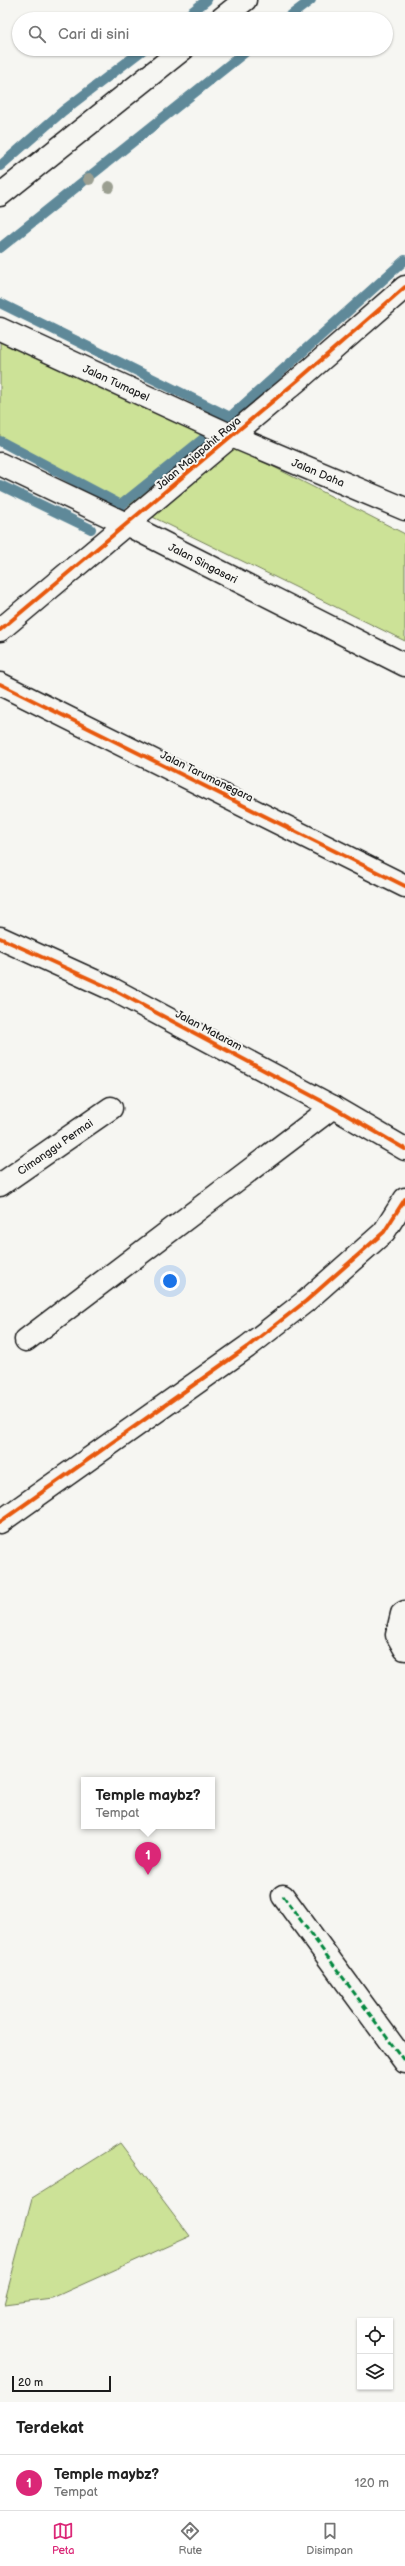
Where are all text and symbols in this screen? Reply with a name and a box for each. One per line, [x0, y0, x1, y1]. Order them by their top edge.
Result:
search box [12, 12, 393, 56]
icon: search [26, 23, 48, 45]
text: Cari di sini [58, 25, 129, 44]
street label: Jalan Tumapel [81, 362, 151, 404]
street label: Jalan Majapahit Raya [153, 414, 243, 493]
street label: Jalan Daha [290, 456, 346, 490]
street label: Jalan Singasari [166, 541, 240, 586]
street label: Jalan Tarumanegara [158, 748, 255, 805]
street label: Jalan Mataram [173, 1007, 244, 1053]
street label: Cimanggu Permai [15, 1117, 96, 1178]
your location [160, 1271, 180, 1291]
popup [81, 1777, 215, 1829]
text: Temple maybz? [95, 1786, 201, 1805]
text: Tempat [95, 1805, 139, 1821]
pin: 1 [135, 1842, 161, 1875]
map controls [357, 2318, 393, 2390]
button: locate [357, 2318, 393, 2354]
button: layers [357, 2354, 393, 2390]
scale bar [12, 2374, 111, 2393]
text: 20 m [18, 2376, 43, 2389]
text: Terdekat [16, 2418, 84, 2438]
text: Temple maybz? [54, 2465, 159, 2484]
text: 1 [26, 2475, 32, 2491]
text: 120 m [354, 2475, 389, 2491]
text: Tempat [54, 2484, 98, 2500]
tab: Peta [52, 2520, 74, 2557]
tab: Rute [179, 2520, 202, 2557]
tab: Disimpan [306, 2520, 353, 2557]

